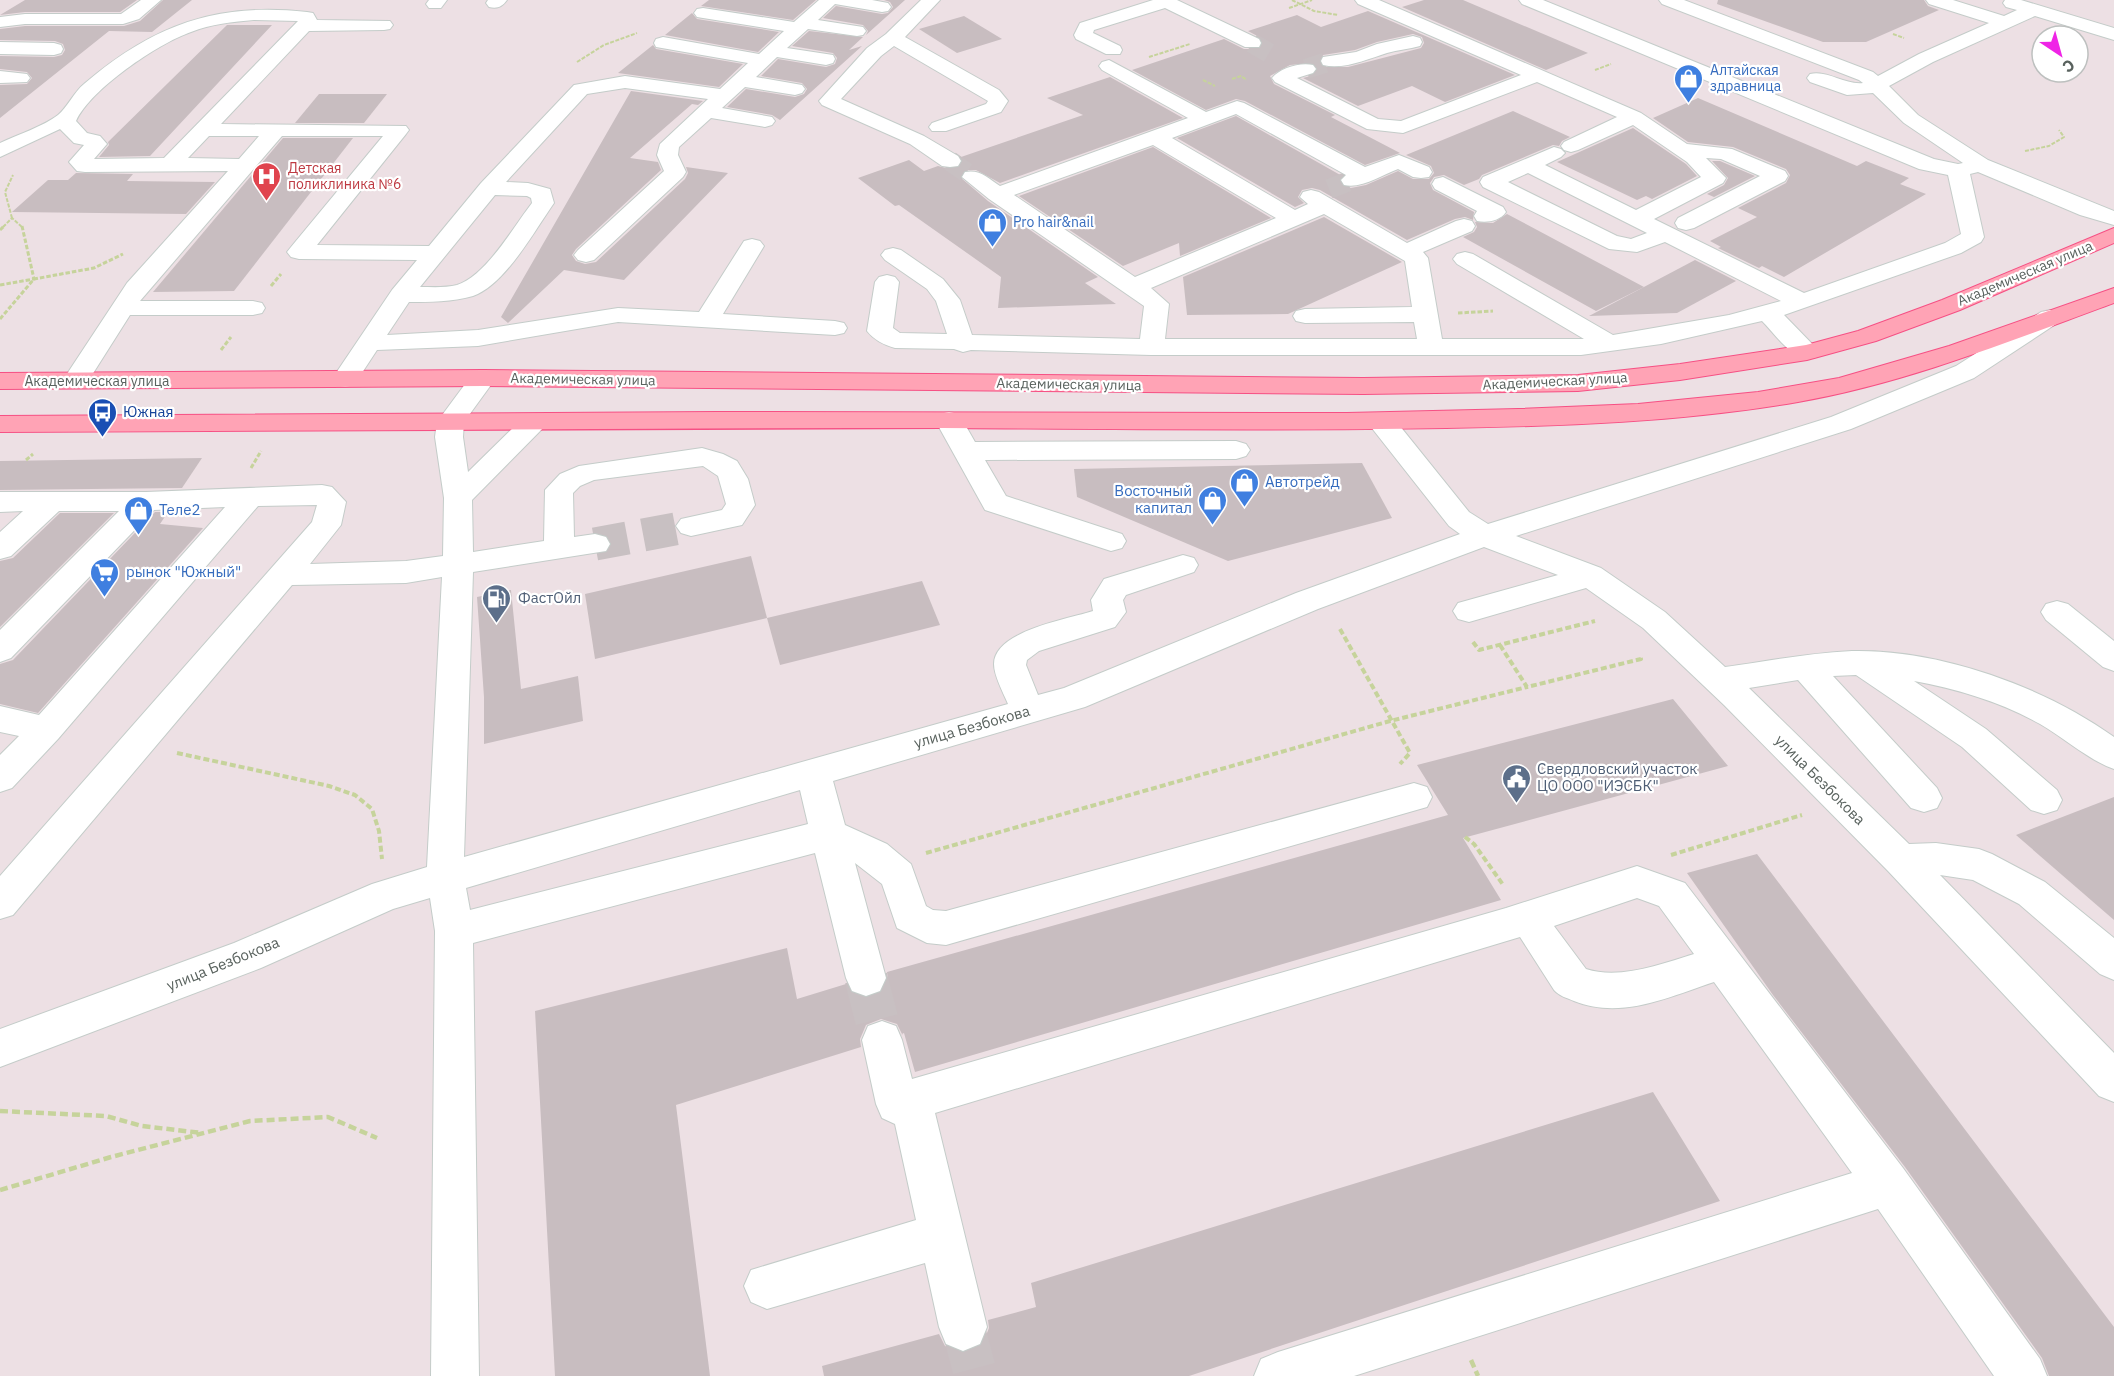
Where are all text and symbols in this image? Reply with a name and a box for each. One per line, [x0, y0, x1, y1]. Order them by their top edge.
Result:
north arrow [2030, 24, 2090, 84]
text: С [2059, 55, 2079, 77]
place label: Алтайская здравница [1710, 61, 1782, 95]
shop icon: Алтайская здравница [1673, 62, 1705, 104]
place label: Детская поликлиника №6 [288, 159, 401, 193]
hospital icon: Детская поликлиника №6 [251, 160, 283, 202]
shop icon: Pro hair&nail [976, 206, 1008, 248]
place label: Pro hair&nail [1013, 213, 1094, 231]
street label: Академическая улица [1955, 236, 2096, 310]
street label: Академическая улица [1482, 368, 1628, 394]
street label: Академическая улица [510, 369, 656, 389]
street label: Академическая улица [24, 372, 170, 390]
street label: Академическая улица [996, 374, 1142, 394]
bus stop icon: Южная [86, 396, 118, 438]
place label: Южная [123, 402, 174, 421]
shop icon: Автотрейд [1228, 466, 1260, 508]
place label: Автотрейд [1265, 472, 1340, 491]
place label: Восточный капитал [1114, 481, 1192, 517]
shop icon: Восточный капитал [1197, 484, 1229, 526]
shop icon: Теле2 [122, 494, 154, 536]
place label: Теле2 [159, 500, 201, 519]
supermarket icon: рынок "Южный" [89, 556, 121, 598]
place label: рынок "Южный" [126, 562, 241, 581]
fuel station icon: ФастОйл [481, 582, 513, 624]
place label: ФастОйл [518, 588, 581, 607]
street label: улица Безбокова [912, 701, 1032, 752]
street label: улица Безбокова [1771, 731, 1869, 829]
place label: Свердловский участок ЦО ООО "ИЭСБК" [1537, 759, 1698, 795]
public building icon: Свердловский участок ЦО ООО "ИЭСБК" [1500, 762, 1532, 804]
street label: улица Безбокова [164, 932, 282, 995]

